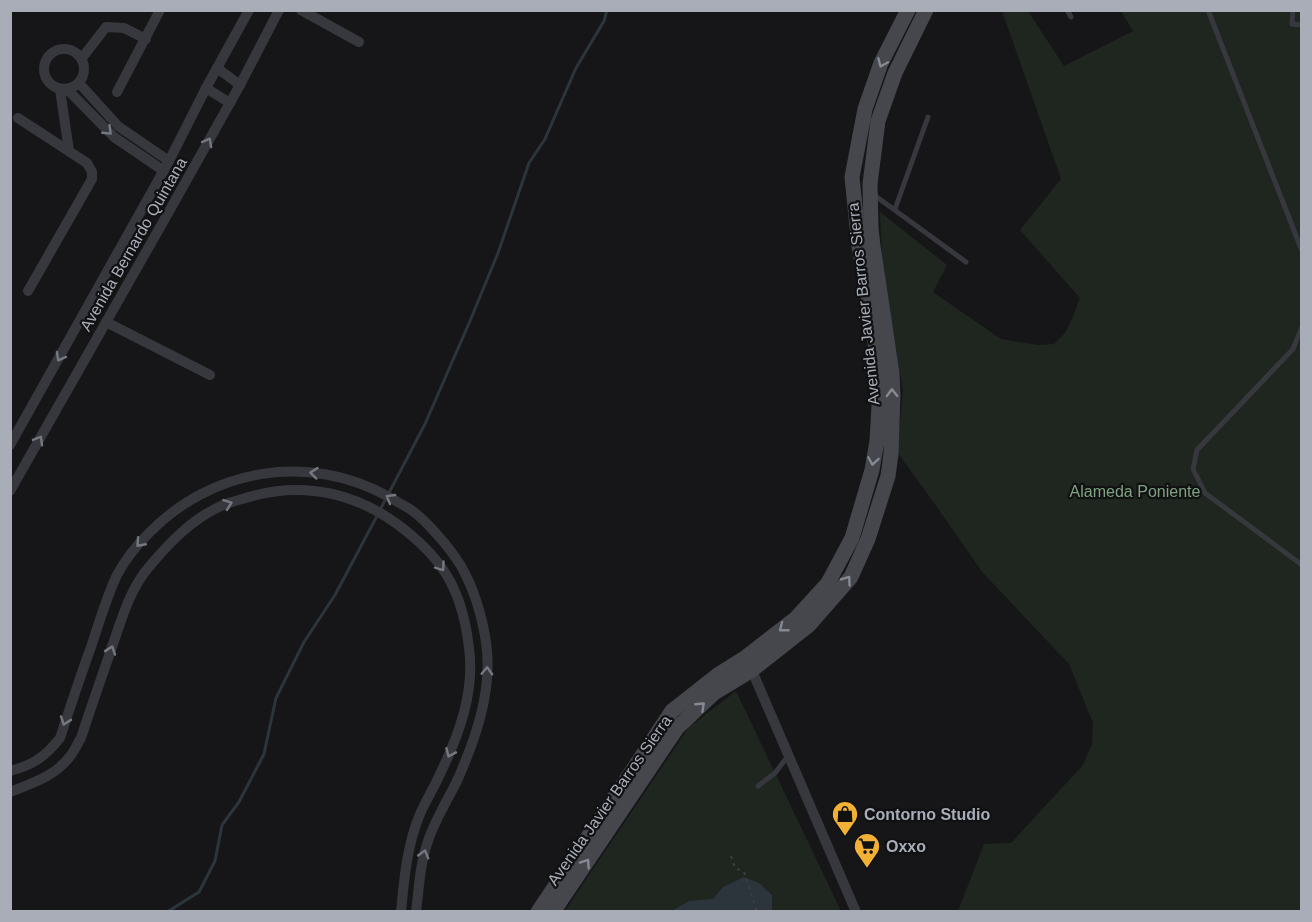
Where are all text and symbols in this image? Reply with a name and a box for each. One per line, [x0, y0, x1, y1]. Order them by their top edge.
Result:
one-way arrow [877, 56, 889, 67]
one-way arrow [100, 123, 111, 134]
one-way arrow [201, 138, 212, 148]
street label: Avenida Bernardo Quintana [77, 155, 190, 334]
street label: Avenida Javier Barros Sierra [844, 202, 883, 406]
one-way arrow [56, 350, 67, 361]
one-way arrow [886, 389, 899, 398]
one-way arrow [32, 436, 43, 446]
one-way arrow [868, 456, 880, 466]
one-way arrow [309, 467, 318, 480]
park label: Alameda Poniente [1070, 483, 1200, 500]
one-way arrow [386, 494, 396, 505]
one-way arrow [222, 498, 233, 511]
one-way arrow [136, 536, 147, 546]
one-way arrow [433, 561, 444, 572]
one-way arrow [840, 575, 851, 586]
one-way arrow [779, 621, 790, 632]
one-way arrow [104, 645, 117, 656]
one-way arrow [480, 666, 493, 675]
one-way arrow [694, 702, 704, 713]
street label: Avenida Javier Barros Sierra [544, 712, 675, 888]
one-way arrow [60, 715, 73, 726]
one-way arrow [445, 747, 457, 758]
shop icon: Contorno Studio [830, 799, 860, 837]
place label: Contorno Studio [864, 806, 990, 823]
supermarket icon: Oxxo [852, 831, 882, 869]
place label: Oxxo [886, 838, 926, 855]
one-way arrow [417, 849, 430, 859]
one-way arrow [579, 859, 590, 870]

